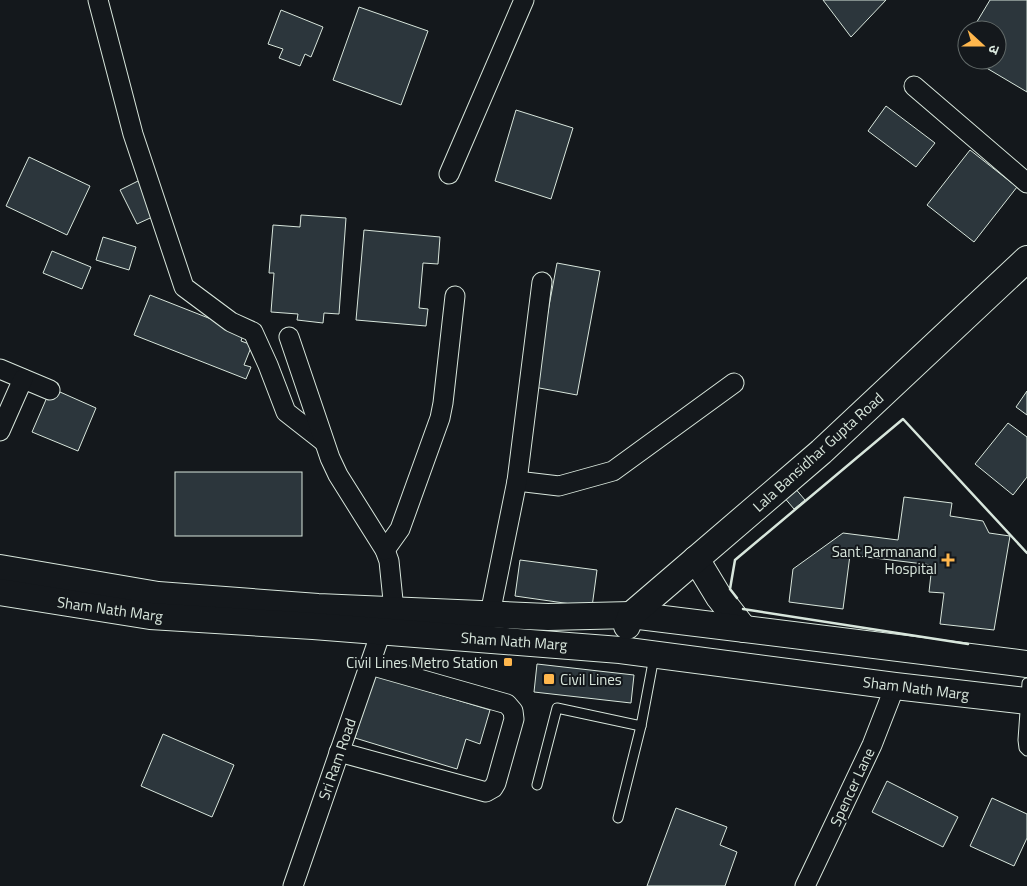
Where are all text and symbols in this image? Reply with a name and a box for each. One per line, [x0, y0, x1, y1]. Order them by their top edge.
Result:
north arrow [957, 20, 1007, 70]
text: उ [983, 42, 1006, 58]
street label: Lala Bansidhar Gupta Road [747, 387, 889, 517]
place label: Sant Parmanand Hospital [832, 540, 937, 580]
marker: Sant Parmanand Hospital [941, 553, 955, 567]
street label: Sham Nath Marg [56, 590, 165, 628]
street label: Sham Nath Marg [460, 626, 568, 656]
place label: Civil Lines Metro Station [346, 651, 498, 674]
marker: Civil Lines Metro Station [502, 656, 514, 668]
place label: Civil Lines [560, 668, 622, 691]
street label: Sham Nath Marg [862, 670, 971, 706]
marker: Civil Lines [542, 672, 556, 686]
street label: Sri Ram Road [312, 715, 362, 803]
street label: Spencer Lane [824, 744, 880, 830]

